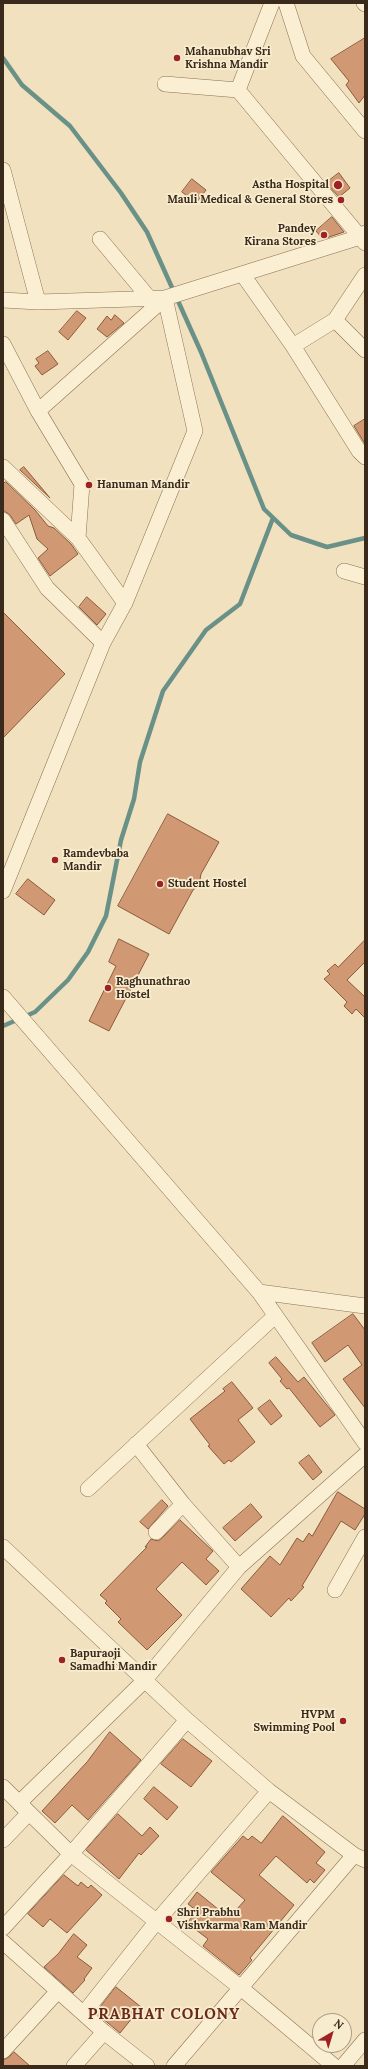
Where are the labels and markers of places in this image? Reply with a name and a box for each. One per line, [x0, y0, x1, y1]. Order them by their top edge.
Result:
place label: Mahanubhav Sri Krishna Mandir [185, 45, 271, 71]
marker: Mahanubhav Sri Krishna Mandir [172, 53, 182, 63]
place label: Astha Hospital [252, 178, 329, 192]
marker: Astha Hospital [332, 179, 344, 191]
place label: Mauli Medical & General Stores [167, 193, 333, 207]
marker: Mauli Medical & General Stores [336, 195, 346, 205]
place label: Pandey Kirana Stores [244, 222, 316, 248]
marker: Pandey Kirana Stores [319, 230, 329, 240]
place label: Hanuman Mandir [97, 478, 190, 492]
marker: Hanuman Mandir [84, 480, 94, 490]
place label: Ramdevbaba Mandir [63, 847, 129, 873]
marker: Ramdevbaba Mandir [50, 855, 60, 865]
place label: Student Hostel [168, 877, 247, 891]
marker: Student Hostel [155, 879, 165, 889]
place label: Raghunathrao Hostel [116, 975, 190, 1001]
marker: Raghunathrao Hostel [103, 983, 113, 993]
place label: Bapuraoji Samadhi Mandir [70, 1647, 157, 1673]
marker: Bapuraoji Samadhi Mandir [57, 1655, 67, 1665]
place label: HVPM Swimming Pool [253, 1708, 335, 1734]
marker: HVPM Swimming Pool [338, 1716, 348, 1726]
place label: Shri Prabhu Vishvkarma Ram Mandir [177, 1906, 307, 1932]
marker: Shri Prabhu Vishvkarma Ram Mandir [164, 1914, 174, 1924]

